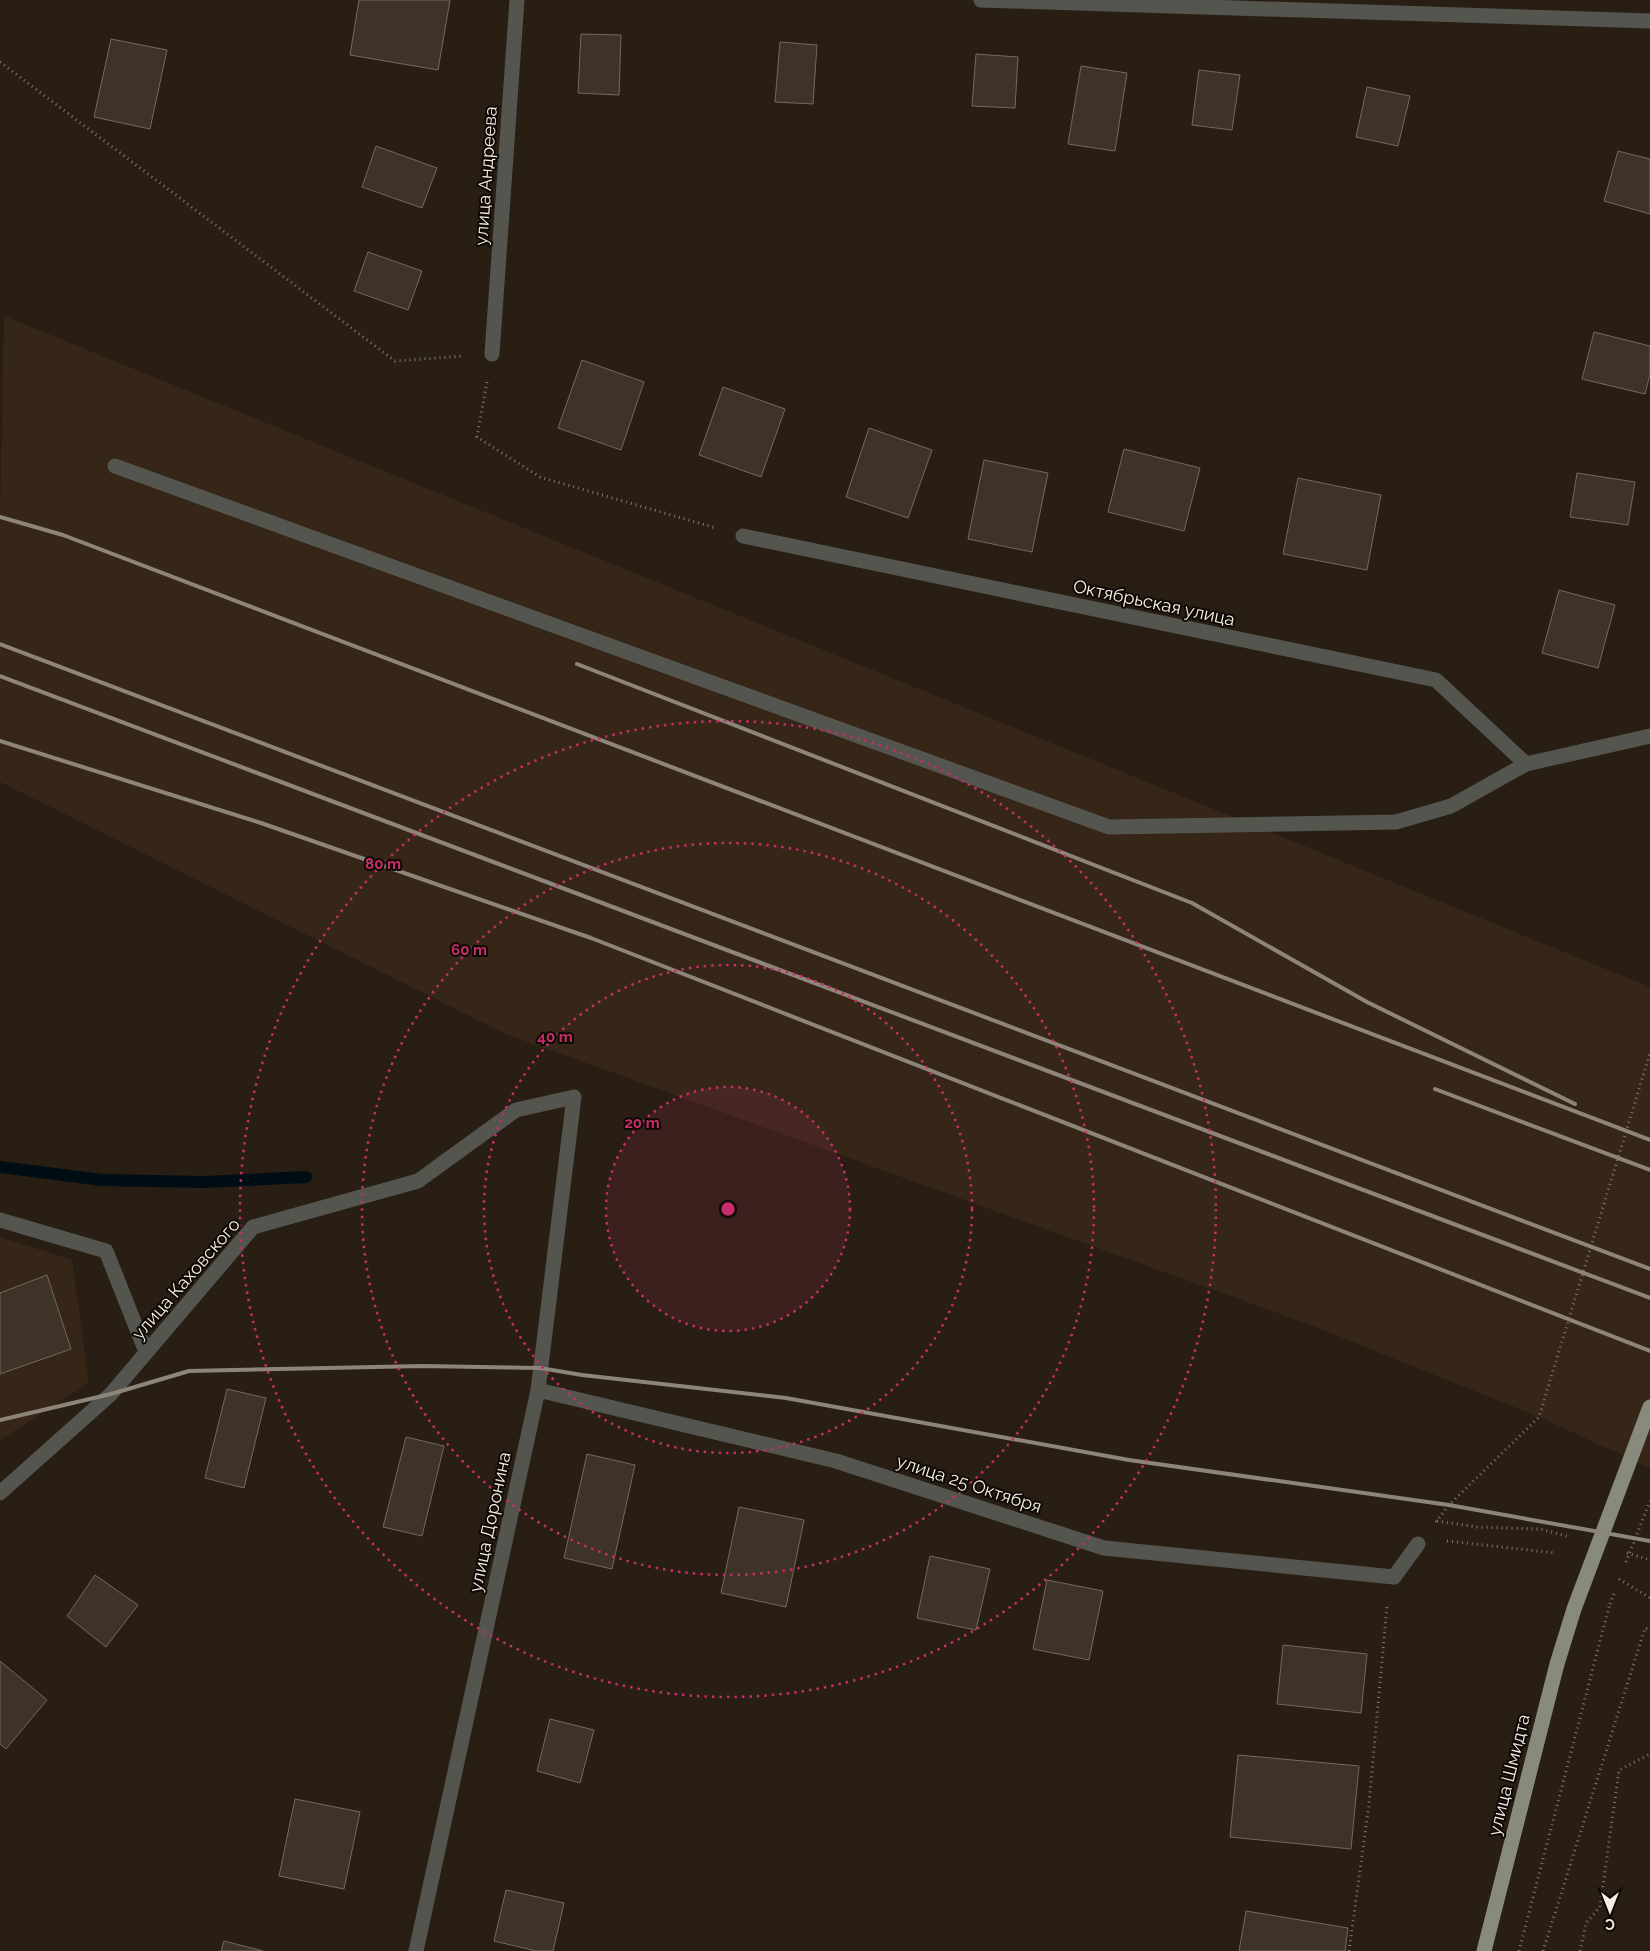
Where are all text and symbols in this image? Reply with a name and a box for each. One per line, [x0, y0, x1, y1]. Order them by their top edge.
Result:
street label: улица Андреева [470, 106, 501, 246]
street label: Октябрьская улица [1071, 575, 1237, 630]
text: 80 m [365, 855, 401, 873]
text: 60 m [451, 941, 487, 959]
text: 40 m [537, 1028, 573, 1046]
text: 20 m [624, 1114, 660, 1132]
centre of rings [719, 1200, 737, 1218]
street label: улица Каховского [127, 1214, 244, 1344]
street label: улица Доронина [464, 1450, 515, 1594]
street label: улица 25 Октября [894, 1450, 1044, 1517]
street label: улица Шмидта [1483, 1712, 1534, 1838]
north arrow [1585, 1886, 1635, 1936]
text: С [1605, 1916, 1615, 1932]

